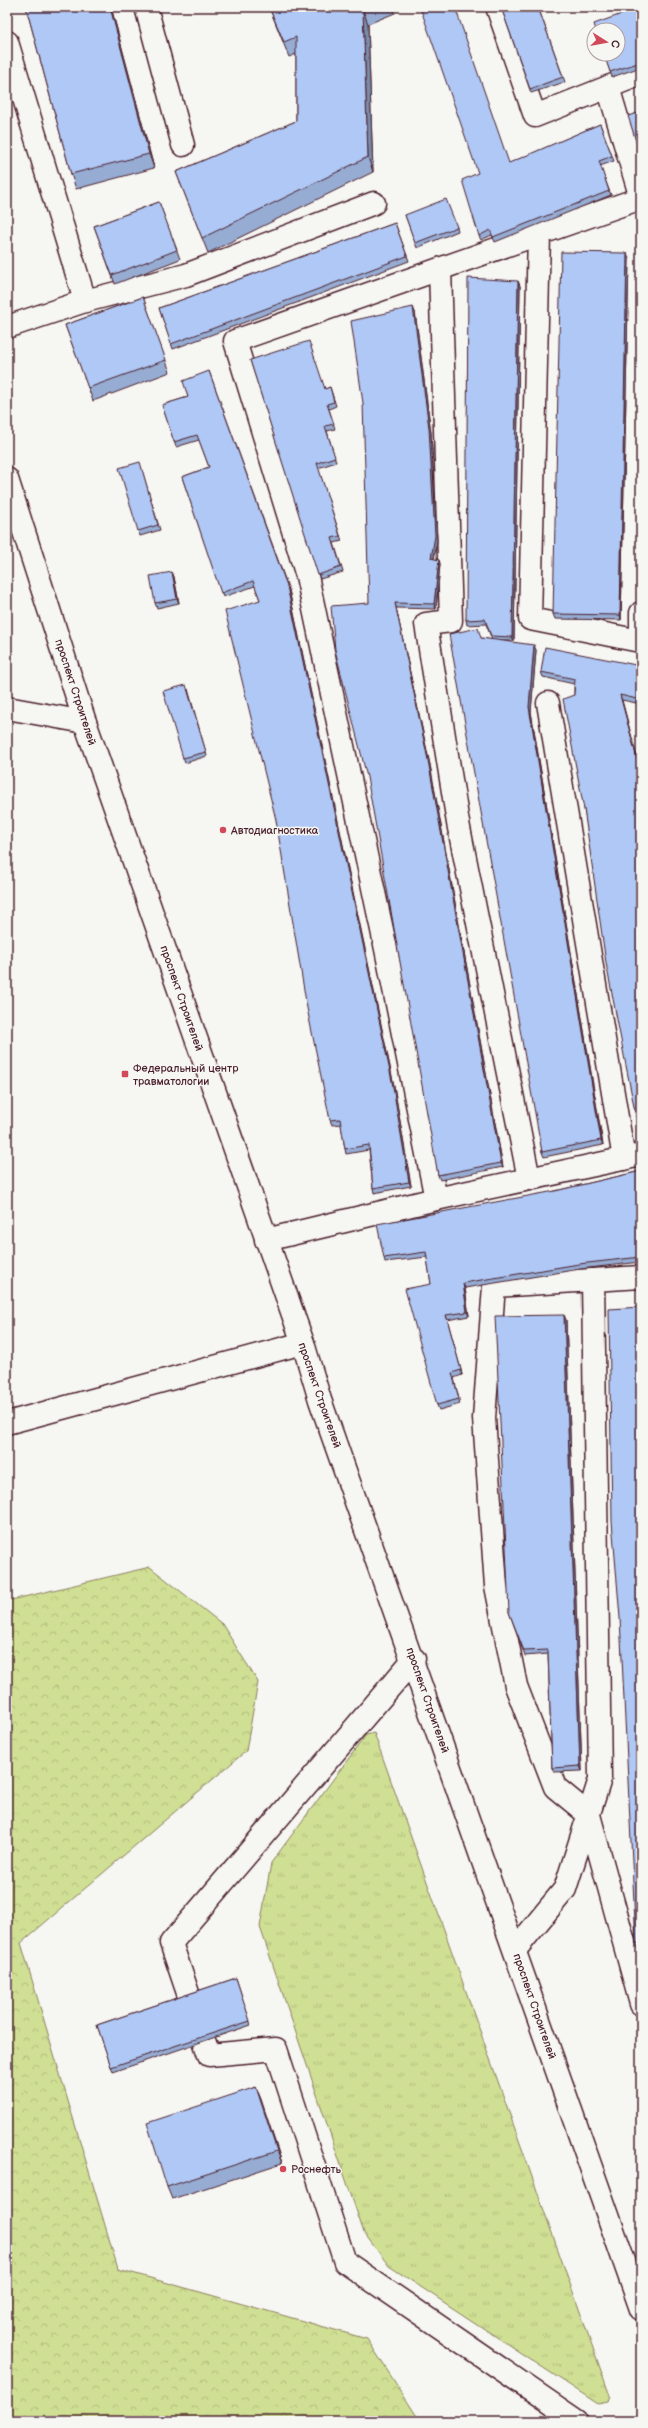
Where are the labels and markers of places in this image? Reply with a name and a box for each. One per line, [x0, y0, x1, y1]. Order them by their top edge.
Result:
place label: Автодиагностика [230, 824, 319, 837]
marker: Автодиагностика [218, 825, 228, 835]
place label: Федеральный центр травматологии [133, 1062, 239, 1088]
marker: Федеральный центр травматологии [120, 1069, 130, 1079]
place label: Роснефть [291, 2163, 342, 2176]
marker: Роснефть [278, 2164, 288, 2174]

